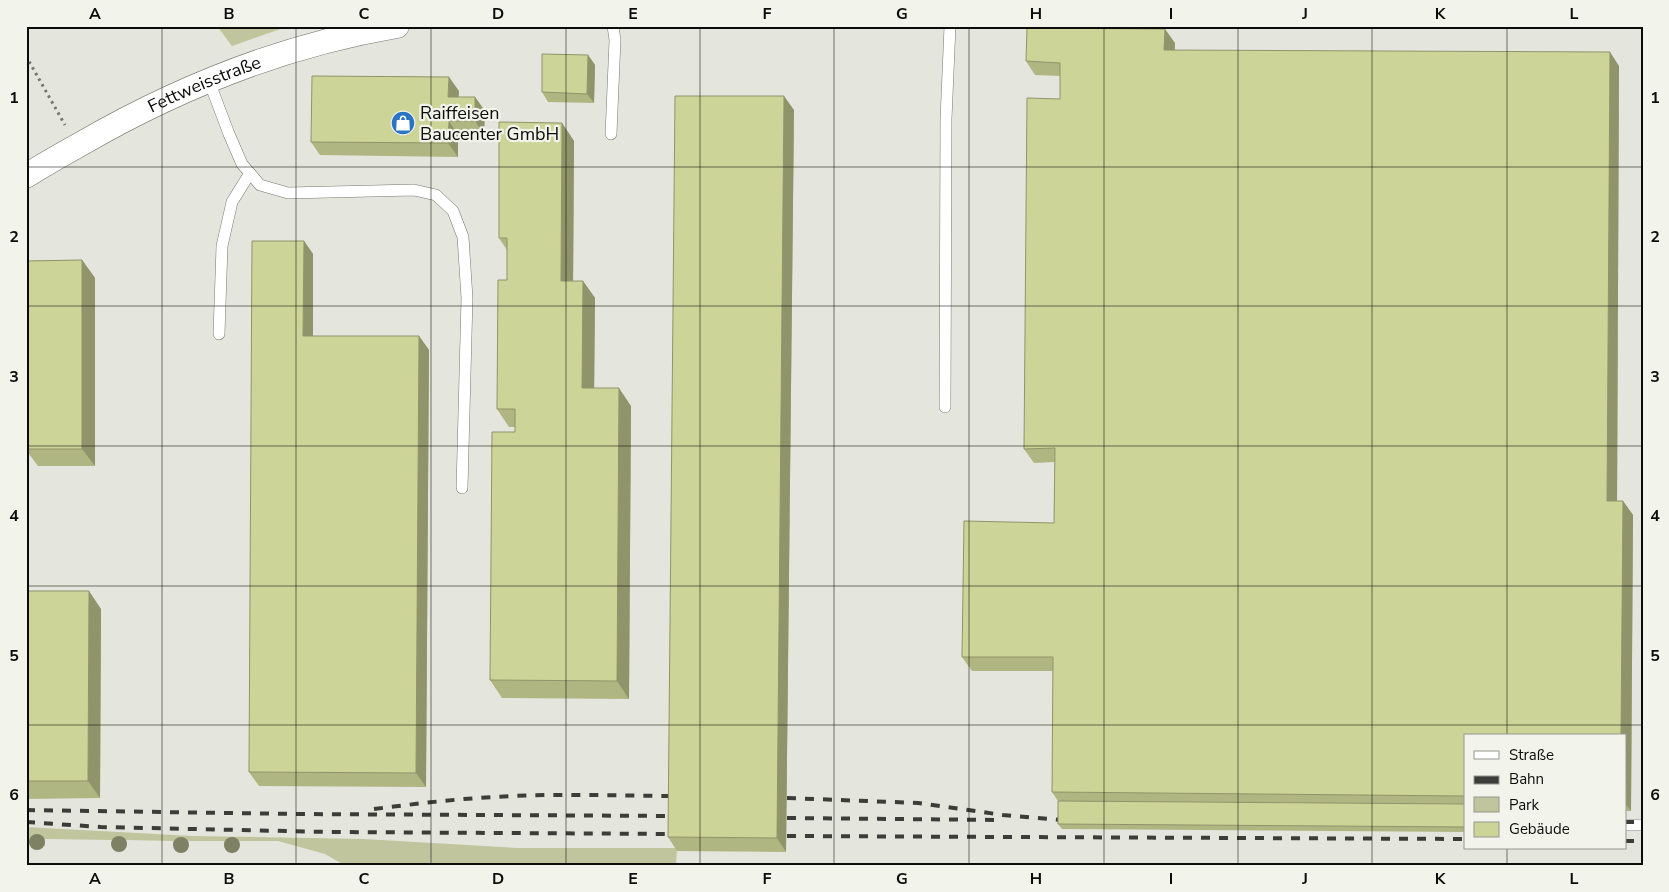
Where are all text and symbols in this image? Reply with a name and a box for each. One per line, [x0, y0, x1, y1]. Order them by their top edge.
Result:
text: A [89, 3, 101, 25]
text: B [223, 3, 235, 25]
text: C [359, 3, 370, 25]
text: D [492, 3, 504, 25]
text: E [628, 3, 638, 25]
text: F [763, 3, 772, 25]
text: G [896, 3, 908, 25]
text: H [1030, 3, 1042, 25]
text: I [1169, 3, 1173, 25]
text: J [1301, 3, 1308, 25]
text: K [1435, 3, 1447, 25]
text: L [1570, 3, 1579, 25]
street label: Fettweisstraße [144, 50, 264, 118]
text: 1 [9, 87, 19, 109]
text: 1 [1650, 87, 1660, 109]
place label: Raiffeisen Baucenter GmbH [420, 101, 559, 146]
shop icon: Raiffeisen Baucenter GmbH [390, 110, 416, 136]
text: 2 [9, 226, 19, 248]
text: 2 [1650, 226, 1660, 248]
text: 3 [9, 366, 19, 388]
text: 3 [1650, 366, 1660, 388]
text: 4 [9, 505, 19, 527]
text: 4 [1650, 505, 1660, 527]
text: 5 [9, 645, 19, 667]
text: 5 [1650, 645, 1660, 667]
legend [1464, 734, 1626, 850]
text: Straße [1509, 745, 1554, 765]
text: Bahn [1509, 769, 1544, 789]
text: 6 [9, 784, 19, 806]
text: 6 [1650, 784, 1660, 806]
text: Park [1509, 795, 1539, 815]
text: Gebäude [1509, 819, 1570, 839]
text: A [89, 868, 101, 890]
text: B [223, 868, 235, 890]
text: C [359, 868, 370, 890]
text: D [492, 868, 504, 890]
text: E [628, 868, 638, 890]
text: F [763, 868, 772, 890]
text: G [896, 868, 908, 890]
text: H [1030, 868, 1042, 890]
text: I [1169, 868, 1173, 890]
text: J [1301, 868, 1308, 890]
text: K [1435, 868, 1447, 890]
text: L [1570, 868, 1579, 890]

